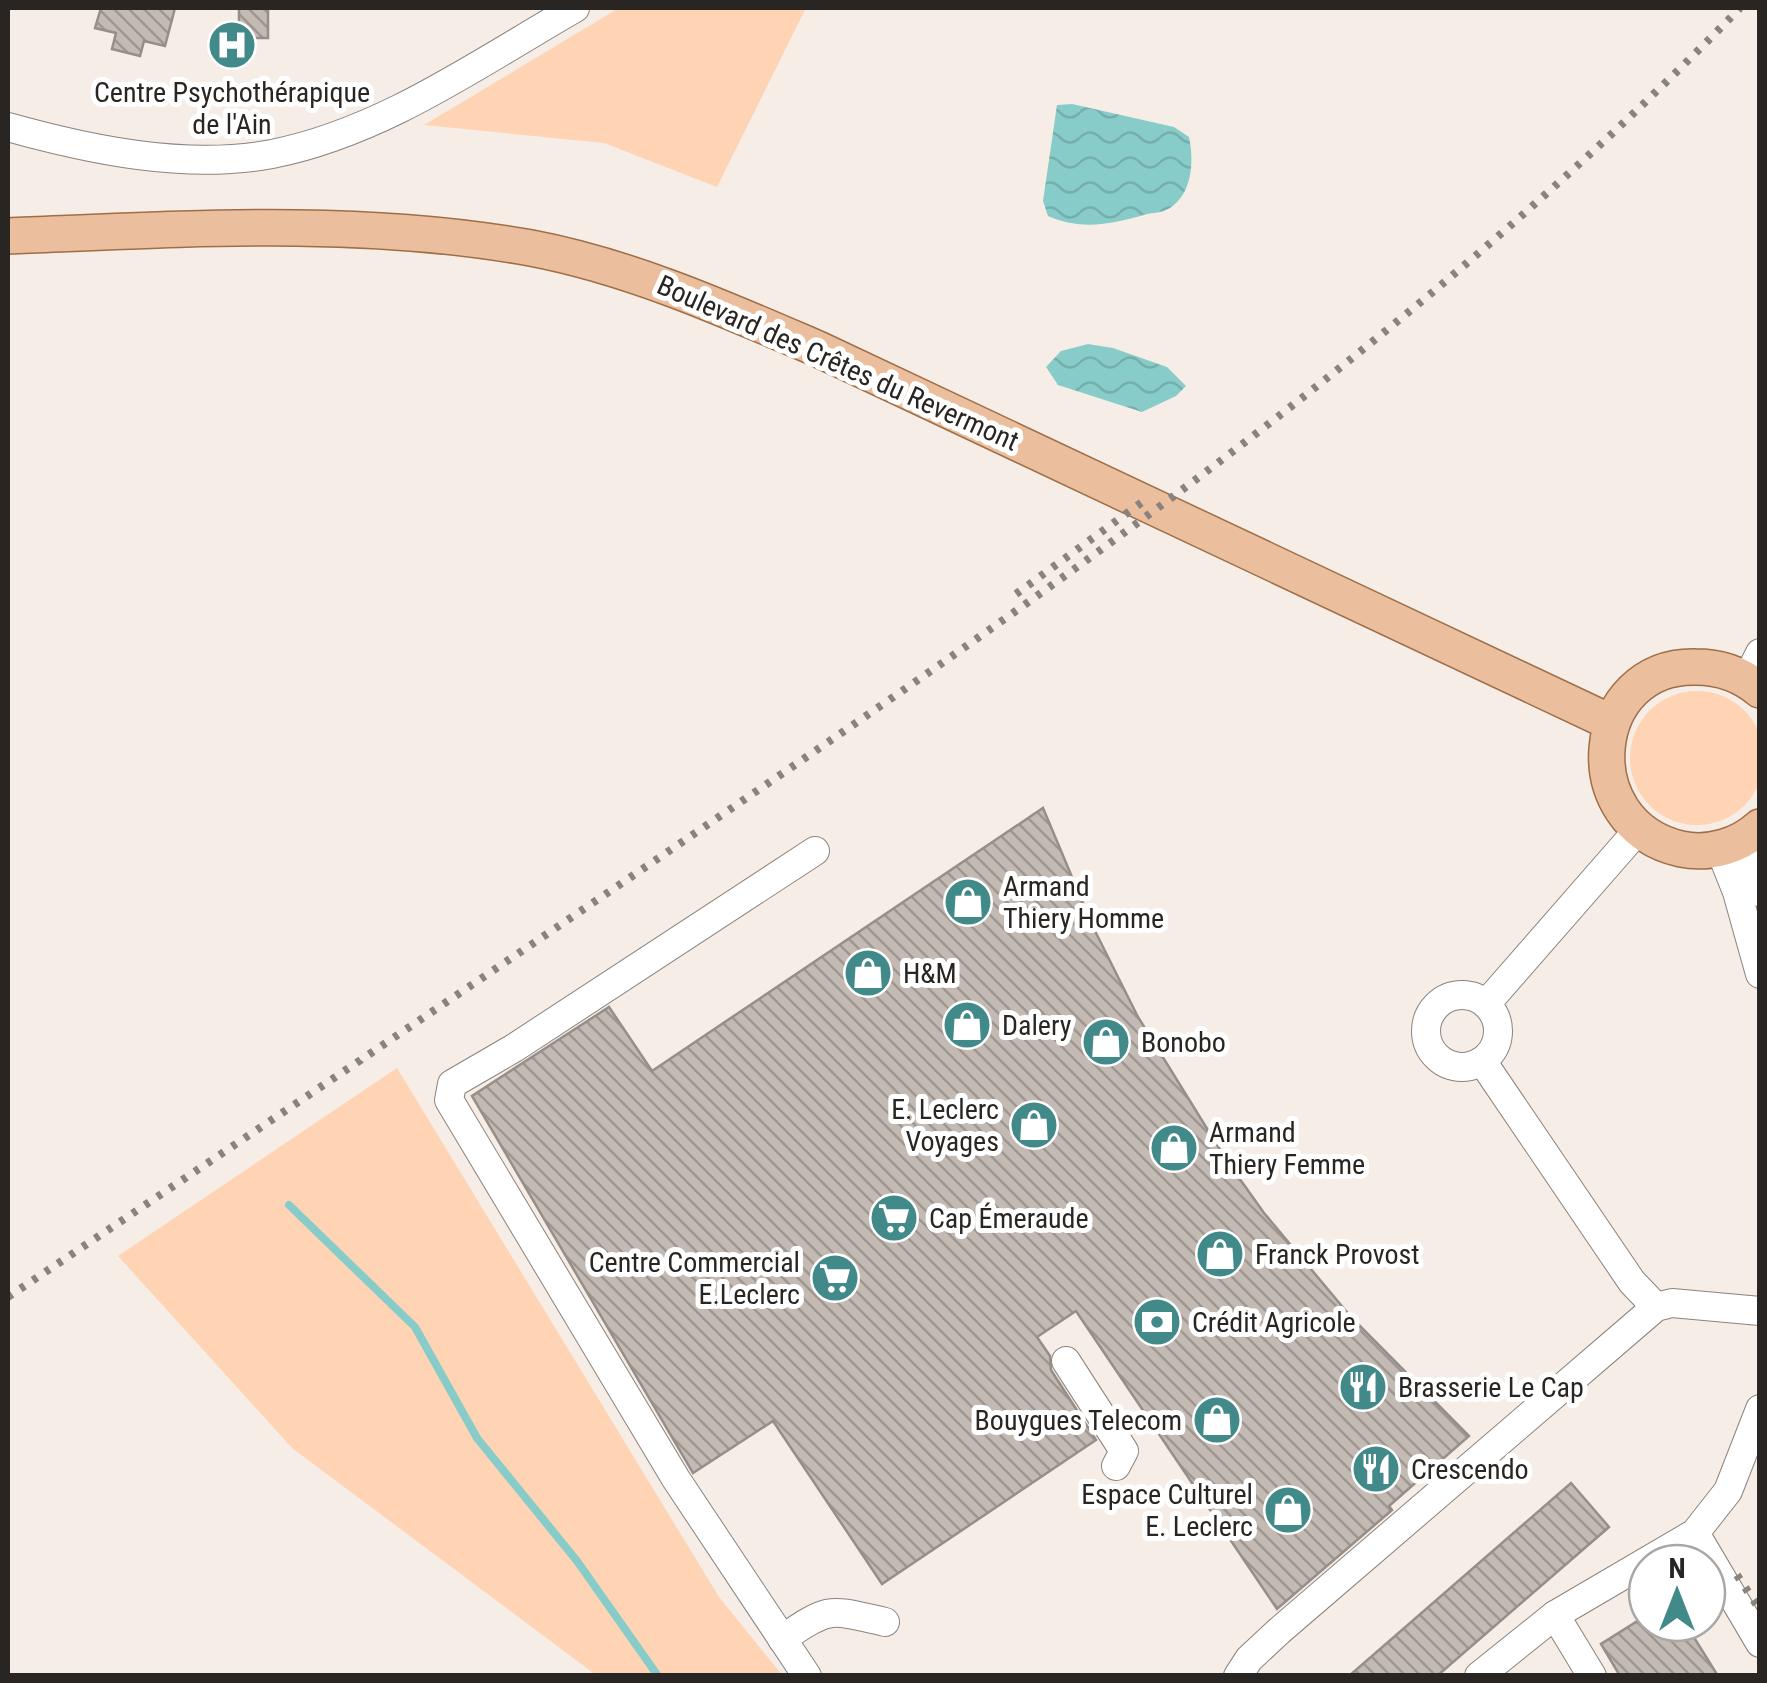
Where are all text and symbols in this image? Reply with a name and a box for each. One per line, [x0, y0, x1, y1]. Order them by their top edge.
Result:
hospital icon: Centre Psychothérapique de l'Ain [206, 19, 258, 71]
place label: Centre Psychothérapique de l'Ain [94, 76, 370, 141]
street label: Boulevard des Crêtes du Revermont [652, 268, 1024, 458]
place label: Armand Thiery Homme [1003, 870, 1164, 935]
shop icon: Armand Thiery Homme [942, 876, 994, 928]
shop icon: H&M [842, 947, 894, 999]
place label: H&M [903, 957, 957, 990]
shop icon: Dalery [941, 999, 993, 1051]
place label: Dalery [1002, 1009, 1072, 1042]
shop icon: Bonobo [1080, 1016, 1132, 1068]
place label: Bonobo [1141, 1026, 1226, 1059]
place label: E. Leclerc Voyages [891, 1093, 999, 1158]
shop icon: E. Leclerc Voyages [1008, 1099, 1060, 1151]
place label: Armand Thiery Femme [1209, 1116, 1365, 1181]
shop icon: Armand Thiery Femme [1148, 1122, 1200, 1174]
supermarket icon: Cap Émeraude [868, 1192, 920, 1244]
place label: Cap Émeraude [929, 1202, 1089, 1235]
shop icon: Franck Provost [1194, 1228, 1246, 1280]
place label: Franck Provost [1255, 1238, 1420, 1271]
place label: Centre Commercial E.Leclerc [589, 1246, 800, 1311]
supermarket icon: Centre Commercial E.Leclerc [809, 1252, 861, 1304]
bank icon: Crédit Agricole [1131, 1296, 1183, 1348]
place label: Crédit Agricole [1192, 1306, 1356, 1339]
restaurant icon: Brasserie Le Cap [1337, 1361, 1389, 1413]
place label: Brasserie Le Cap [1398, 1371, 1584, 1404]
shop icon: Bouygues Telecom [1191, 1394, 1243, 1446]
place label: Bouygues Telecom [975, 1404, 1182, 1437]
restaurant icon: Crescendo [1350, 1443, 1402, 1495]
place label: Crescendo [1411, 1453, 1529, 1486]
place label: Espace Culturel E. Leclerc [1081, 1478, 1253, 1543]
shop icon: Espace Culturel E. Leclerc [1262, 1484, 1314, 1536]
north arrow [1627, 1543, 1727, 1643]
text: N [1668, 1552, 1686, 1585]

